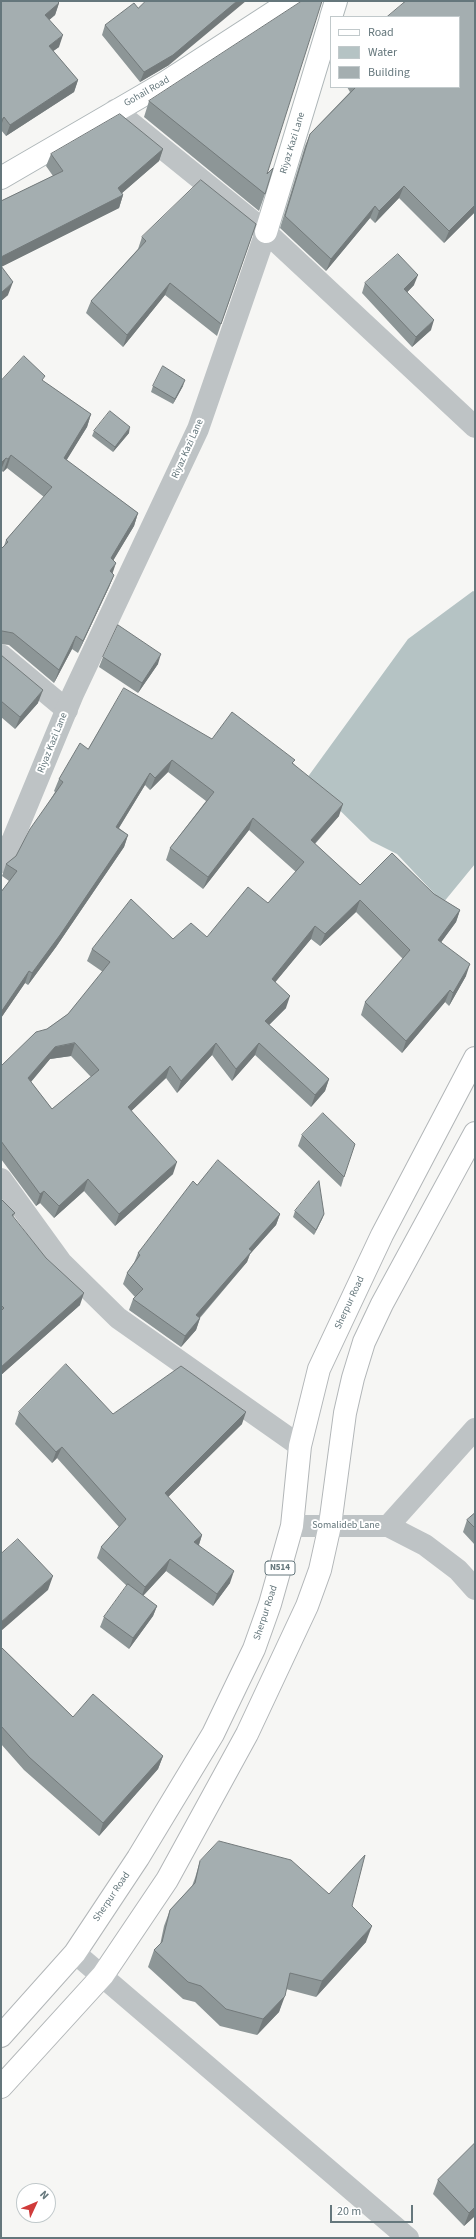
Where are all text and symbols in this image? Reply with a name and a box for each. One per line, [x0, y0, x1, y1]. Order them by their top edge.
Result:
legend [330, 16, 460, 88]
text: Road [368, 24, 394, 41]
text: Water [368, 44, 397, 61]
text: Building [368, 64, 410, 81]
street label: Gohail Road [122, 74, 172, 110]
street label: Riyaz Kazi Lane [278, 111, 308, 175]
street label: Riyaz Kazi Lane [170, 417, 206, 481]
street label: Riyaz Kazi Lane [35, 711, 71, 775]
street label: Sherpur Road [332, 1275, 368, 1331]
street label: Somalideb Lane [312, 1520, 380, 1532]
road number: N514 [265, 1561, 295, 1575]
street label: Sherpur Road [251, 1584, 281, 1642]
street label: Sherpur Road [91, 1870, 133, 1924]
north arrow [16, 2183, 56, 2223]
text: N [36, 2187, 52, 2203]
scale bar [332, 2197, 415, 2223]
text: 20 m [337, 2203, 361, 2220]

